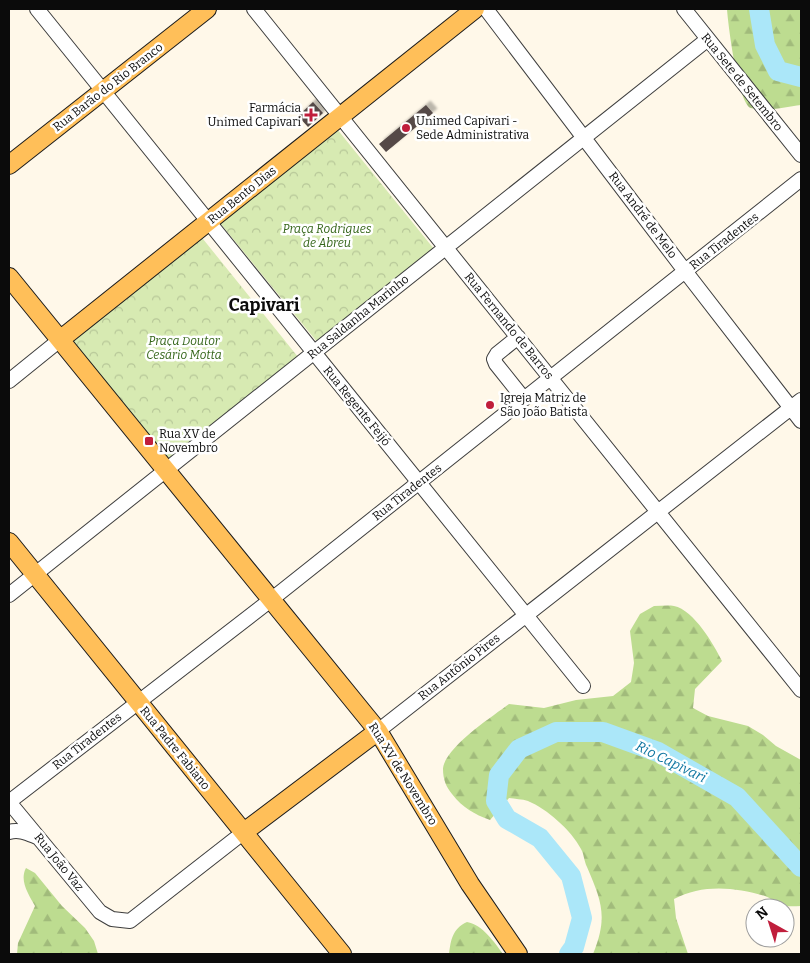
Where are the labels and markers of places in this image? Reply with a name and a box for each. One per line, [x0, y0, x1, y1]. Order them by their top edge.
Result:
place label: Farmácia Unimed Capivari [207, 101, 301, 129]
marker: Farmácia Unimed Capivari [305, 109, 317, 121]
place label: Unimed Capivari - Sede Administrativa [416, 114, 530, 142]
marker: Unimed Capivari - Sede Administrativa [400, 122, 412, 134]
place label: Igreja Matriz de São João Batista [500, 391, 588, 419]
marker: Igreja Matriz de São João Batista [484, 399, 496, 411]
place label: Rua XV de Novembro [159, 427, 218, 455]
marker: Rua XV de Novembro [143, 435, 155, 447]

